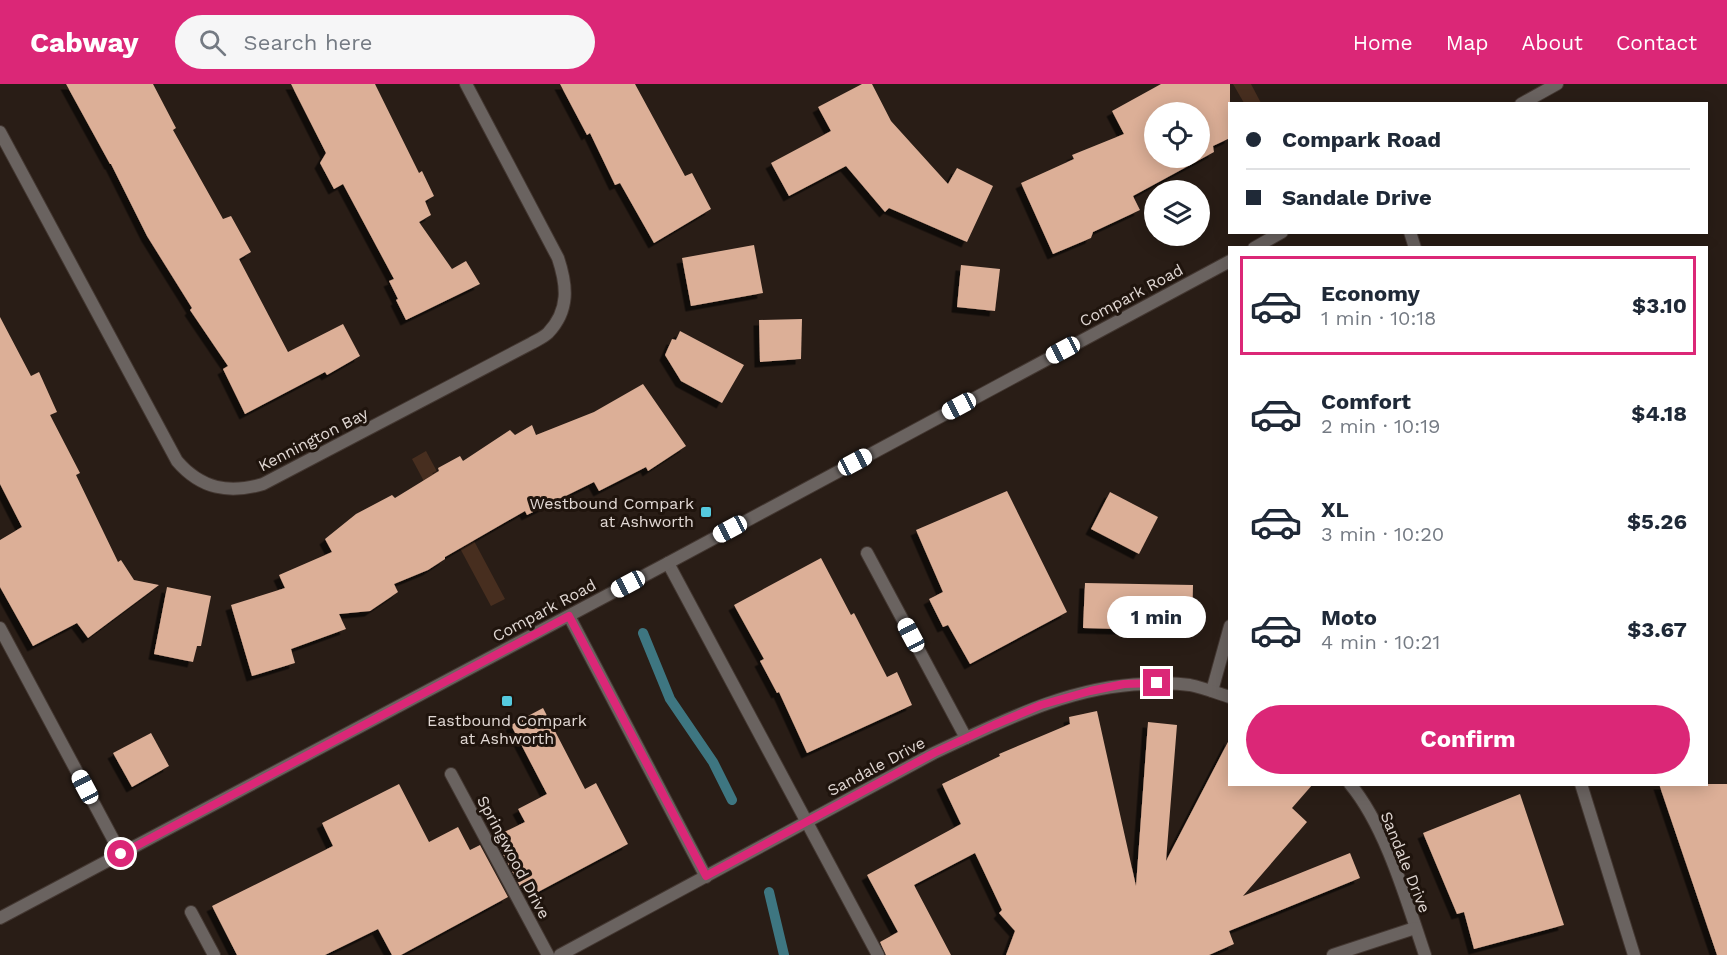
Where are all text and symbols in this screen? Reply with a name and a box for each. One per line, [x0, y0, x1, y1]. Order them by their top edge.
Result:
search box [175, 15, 595, 69]
text: Cabway [30, 26, 139, 59]
icon: search [196, 26, 229, 59]
text: Search here [244, 30, 373, 55]
text: Home [1353, 30, 1413, 55]
text: Map [1446, 30, 1489, 55]
text: About [1522, 30, 1583, 55]
text: Contact [1616, 30, 1697, 55]
map controls [1144, 102, 1210, 246]
button: locate [1144, 102, 1210, 168]
text: Compark Road [1282, 127, 1441, 152]
button: layers [1144, 180, 1210, 246]
text: Sandale Drive [1282, 185, 1432, 210]
street label: Compark Road [1076, 260, 1186, 331]
icon: car [1249, 279, 1303, 333]
text: Economy [1321, 281, 1420, 306]
text: $3.10 [1632, 293, 1687, 318]
text: 1 min · 10:18 [1321, 306, 1436, 330]
car [1043, 334, 1083, 366]
icon: car [1249, 387, 1303, 441]
text: Comfort [1321, 389, 1411, 414]
car [939, 390, 979, 422]
text: $4.18 [1631, 401, 1687, 426]
street label: Kennington Bay [255, 403, 372, 475]
text: 2 min · 10:19 [1321, 414, 1440, 438]
car [835, 446, 875, 478]
place label: Westbound Compark at Ashworth [529, 494, 694, 531]
icon: car [1249, 495, 1303, 549]
text: XL [1321, 497, 1349, 522]
marker: Westbound Compark at Ashworth [699, 505, 713, 519]
text: $5.26 [1627, 509, 1687, 534]
car [710, 513, 750, 545]
text: 3 min · 10:20 [1321, 522, 1444, 546]
car [608, 568, 648, 600]
street label: Compark Road [489, 575, 599, 646]
callout: 1 min [1108, 596, 1206, 638]
icon: car [1249, 603, 1303, 657]
text: 1 min [1131, 605, 1182, 629]
text: Moto [1321, 605, 1377, 630]
car [895, 615, 927, 655]
text: $3.67 [1627, 617, 1687, 642]
text: 4 min · 10:21 [1321, 630, 1440, 654]
route end [1143, 669, 1170, 696]
marker: Eastbound Compark at Ashworth [500, 694, 514, 708]
button: Confirm [1246, 705, 1690, 774]
place label: Eastbound Compark at Ashworth [427, 711, 587, 748]
street label: Sandale Drive [824, 733, 928, 800]
car [69, 767, 101, 807]
street label: Springwood Drive [473, 792, 554, 922]
street label: Sandale Drive [1377, 809, 1434, 916]
route start [107, 840, 134, 867]

